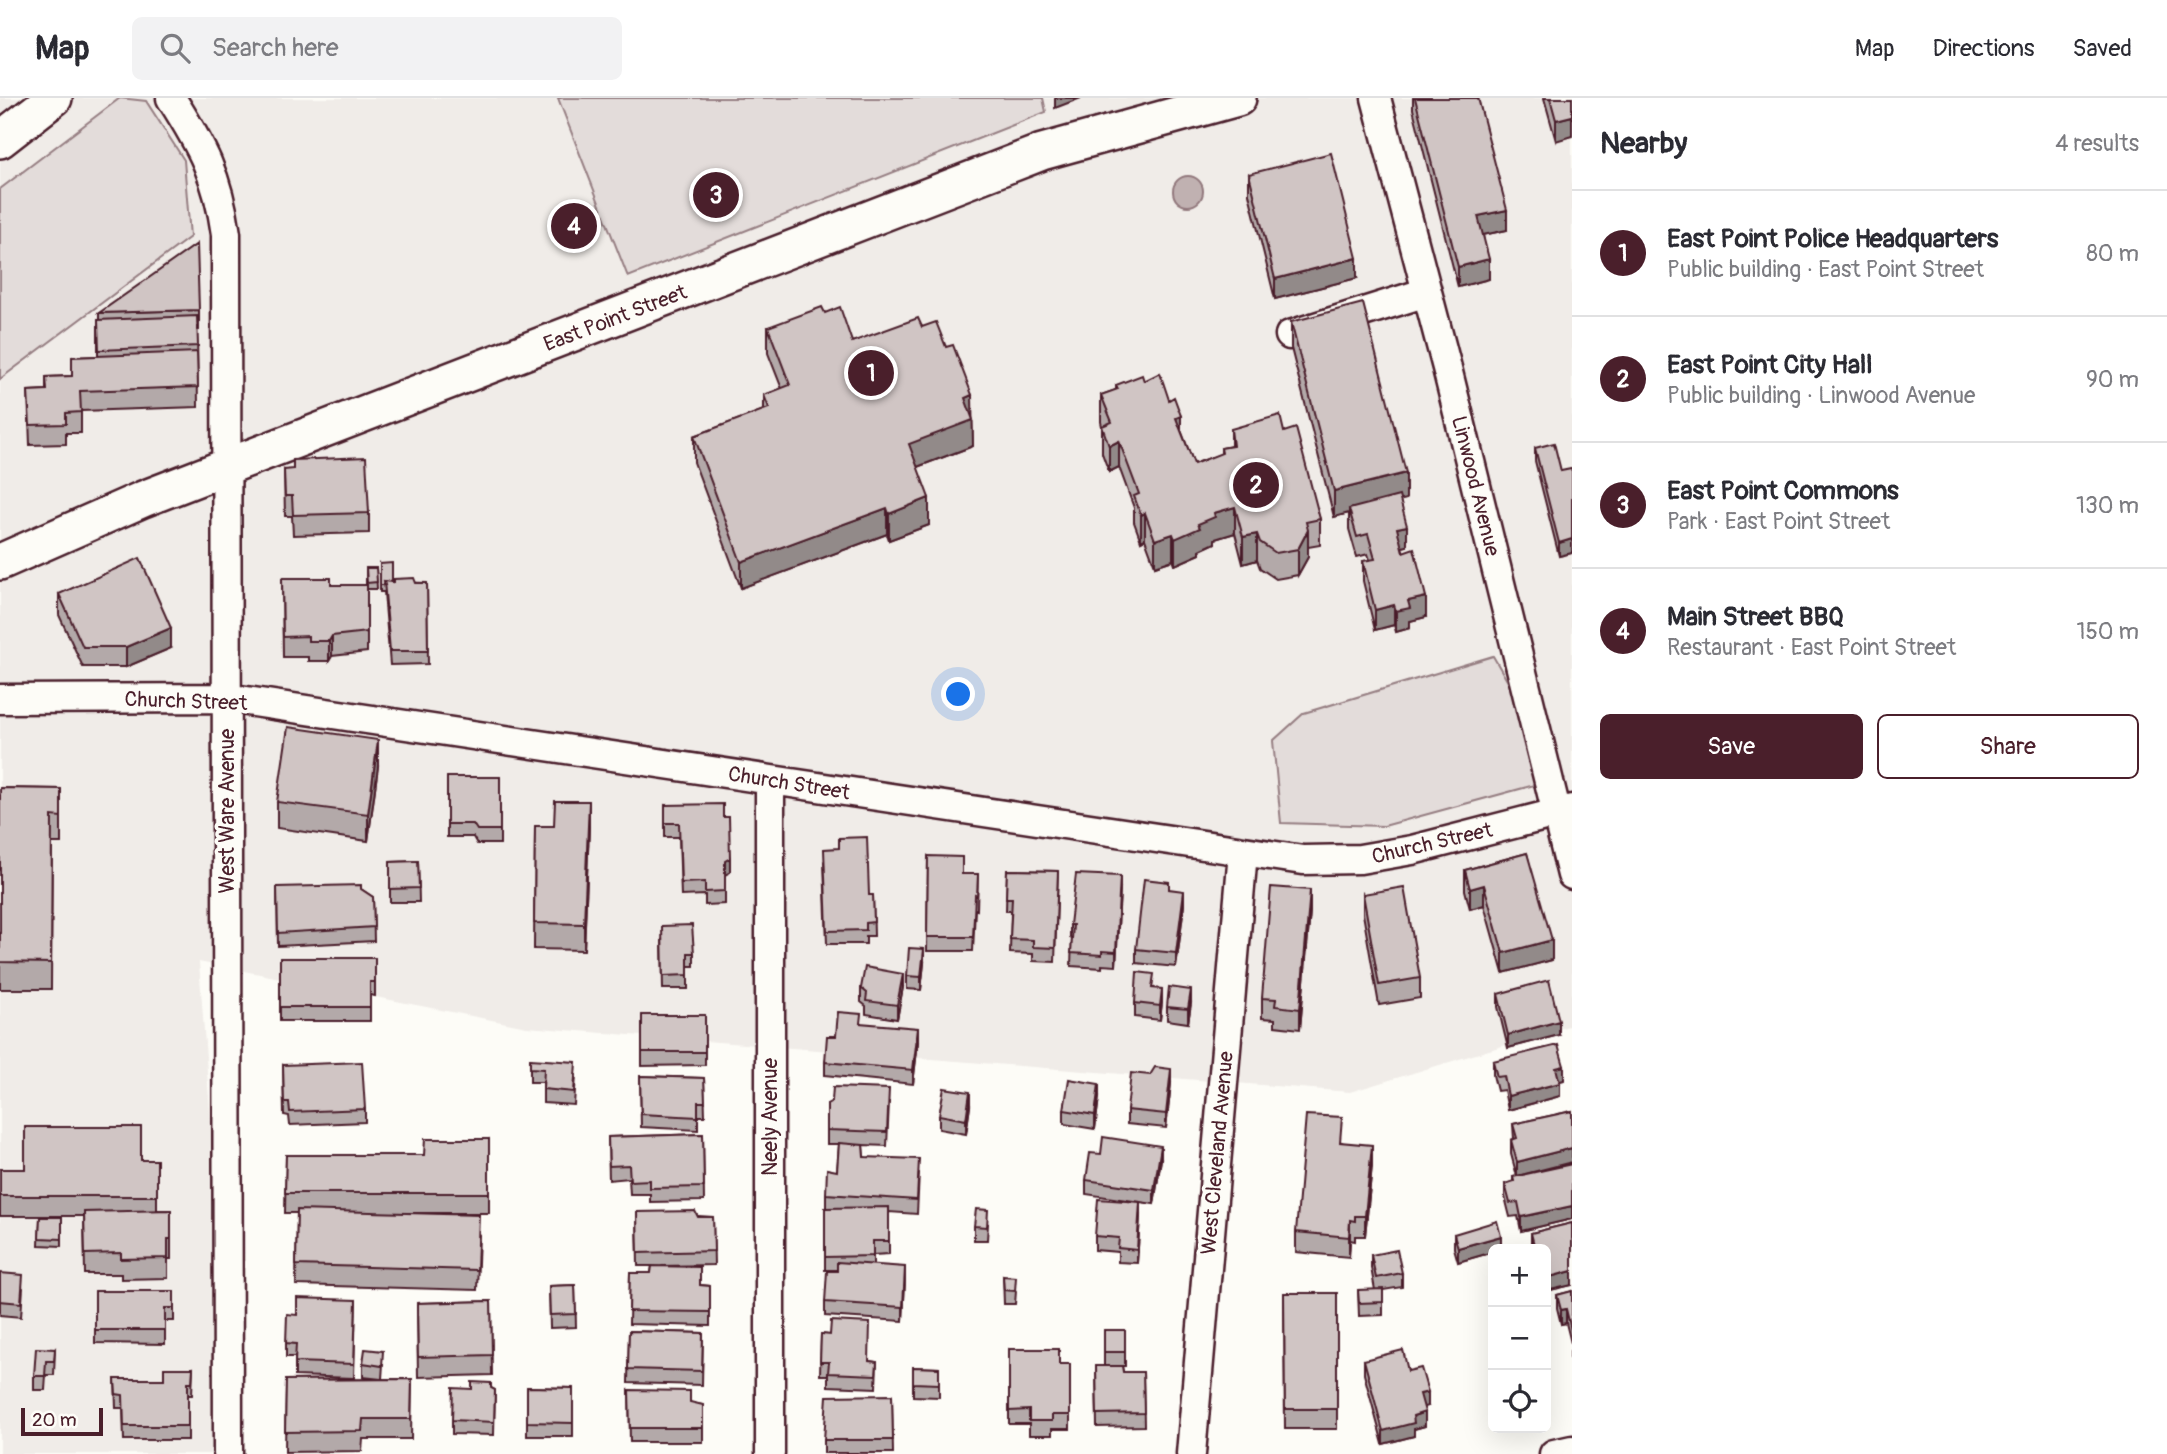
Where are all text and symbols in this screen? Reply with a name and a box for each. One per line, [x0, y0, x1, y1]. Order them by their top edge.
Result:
search box [132, 17, 622, 80]
text: Map [35, 28, 90, 69]
icon: search [156, 29, 194, 67]
text: Search here [212, 32, 339, 64]
text: Map [1855, 34, 1895, 63]
text: Directions [1933, 34, 2034, 63]
text: Saved [2072, 34, 2132, 63]
text: Nearby [1600, 125, 1687, 162]
text: 4 results [2055, 129, 2139, 158]
pin: 3 [693, 169, 739, 221]
pin: 4 [551, 200, 597, 252]
text: East Point Police Headquarters [1667, 223, 1998, 255]
text: 1 [1619, 239, 1628, 268]
text: 80 m [2086, 239, 2139, 268]
text: Public building · East Point Street [1667, 255, 1984, 284]
street label: East Point Street [540, 279, 691, 358]
pin: 1 [848, 347, 894, 399]
text: East Point City Hall [1667, 349, 1872, 381]
text: 2 [1617, 365, 1629, 394]
text: 90 m [2086, 365, 2139, 394]
text: Public building · Linwood Avenue [1667, 381, 1975, 410]
street label: Linwood Avenue [1445, 413, 1506, 560]
pin: 2 [1233, 459, 1279, 511]
text: East Point Commons [1667, 475, 1899, 507]
text: 3 [1617, 491, 1629, 520]
text: 130 m [2076, 491, 2139, 520]
text: Park · East Point Street [1667, 507, 1890, 536]
text: Main Street BBQ [1667, 601, 1844, 633]
text: 4 [1616, 617, 1630, 646]
text: 150 m [2076, 617, 2139, 646]
text: Restaurant · East Point Street [1667, 633, 1956, 662]
your location [941, 677, 975, 711]
street label: Church Street [124, 686, 248, 717]
button: Save [1600, 714, 1863, 779]
button: Share [1877, 714, 2139, 779]
street label: West Ware Avenue [214, 728, 241, 893]
street label: Church Street [726, 761, 852, 807]
street label: Church Street [1369, 816, 1496, 870]
street label: West Cleveland Avenue [1195, 1050, 1240, 1256]
street label: Neely Avenue [757, 1057, 784, 1176]
map controls [1488, 1244, 1551, 1433]
button: + [1488, 1244, 1551, 1307]
button: − [1488, 1307, 1551, 1370]
button: locate [1488, 1370, 1551, 1433]
scale bar [21, 1405, 103, 1437]
text: 20 m [32, 1408, 77, 1432]

